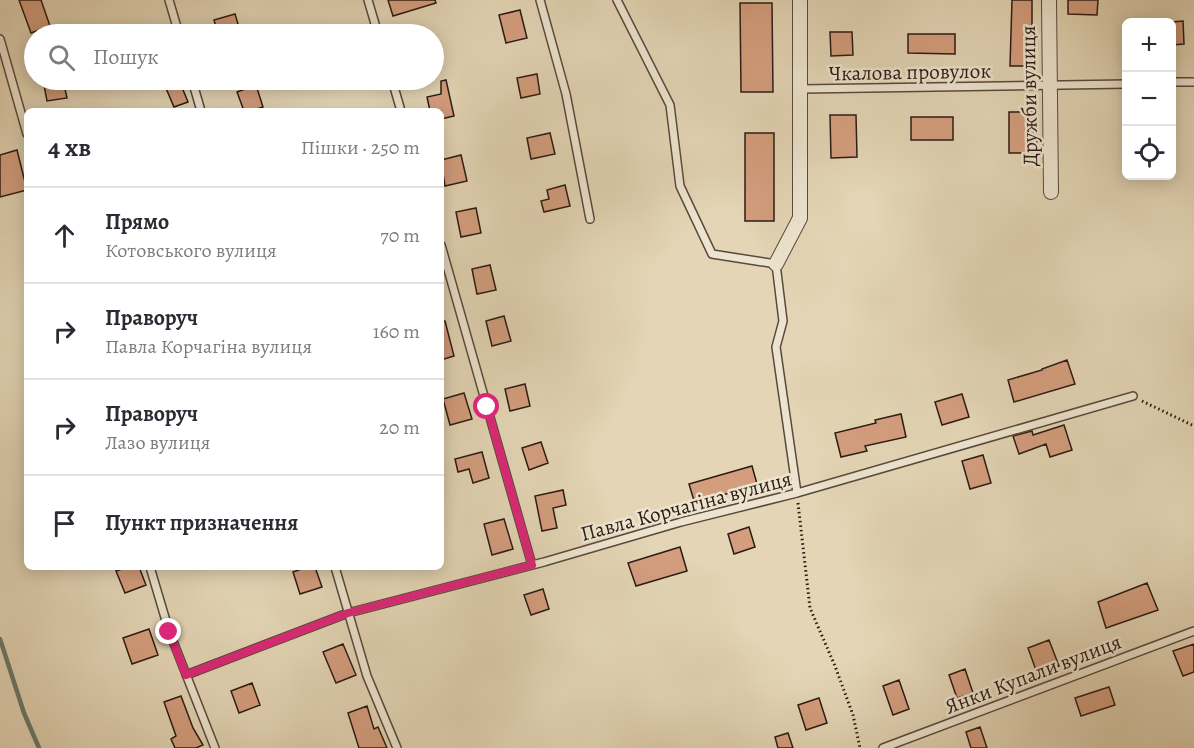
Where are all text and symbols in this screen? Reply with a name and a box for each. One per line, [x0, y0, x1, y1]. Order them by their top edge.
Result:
map controls [1122, 18, 1176, 180]
button: + [1122, 18, 1176, 72]
search box [24, 24, 444, 90]
street label: Дружби вулиця [1014, 25, 1044, 167]
icon: search [45, 41, 78, 74]
text: Пошук [93, 42, 159, 72]
street label: Чкалова провулок [829, 57, 992, 87]
button: − [1122, 72, 1176, 126]
button: locate [1122, 126, 1176, 180]
text: 4 хв [48, 130, 91, 165]
text: Пішки · 250 m [301, 134, 420, 161]
text: Прямо [105, 207, 169, 237]
icon: ahead [48, 219, 81, 252]
text: 70 m [380, 222, 420, 249]
text: Котовського вулиця [105, 237, 277, 264]
text: Праворуч [105, 303, 198, 333]
icon: right [48, 315, 81, 348]
text: 160 m [373, 318, 420, 345]
text: Павла Корчагіна вулиця [105, 333, 312, 360]
route start [473, 393, 499, 419]
text: Праворуч [105, 399, 198, 429]
icon: right [48, 411, 81, 444]
text: 20 m [379, 414, 420, 441]
text: Лазо вулиця [105, 429, 211, 456]
street label: Павла Корчагіна вулиця [577, 464, 795, 548]
icon: arrive [48, 507, 81, 540]
text: Пункт призначення [105, 508, 298, 538]
route end [155, 618, 181, 644]
street label: Янки Купали вулиця [941, 627, 1125, 721]

